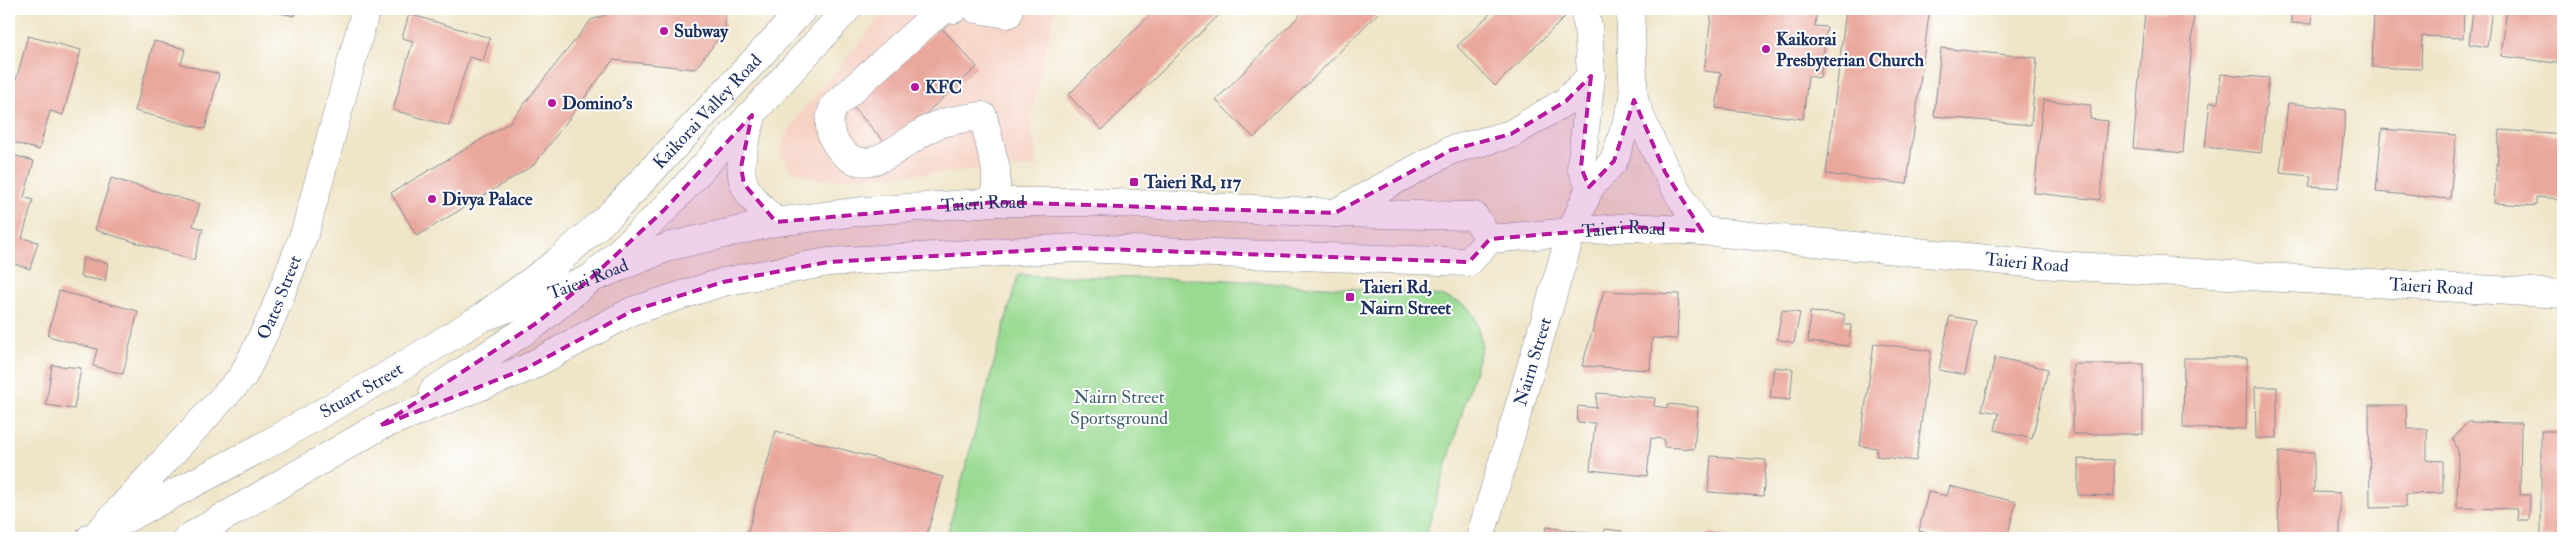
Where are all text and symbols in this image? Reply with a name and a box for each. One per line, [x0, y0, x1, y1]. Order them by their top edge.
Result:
place label: Subway [674, 20, 729, 43]
marker: Subway [658, 25, 670, 37]
place label: Kaikorai Presbyterian Church [1776, 28, 1924, 72]
marker: Kaikorai Presbyterian Church [1760, 43, 1772, 55]
street label: Kaikorai Valley Road [648, 49, 767, 174]
place label: KFC [925, 76, 962, 99]
marker: KFC [909, 81, 921, 93]
place label: Domino's [562, 92, 632, 115]
marker: Domino's [546, 97, 558, 109]
place label: Taieri Rd, 117 [1143, 171, 1242, 194]
marker: Taieri Rd, 117 [1128, 176, 1140, 188]
place label: Divya Palace [442, 188, 533, 211]
street label: Taieri Road [940, 191, 1025, 218]
marker: Divya Palace [426, 193, 438, 205]
street label: Taieri Road [1581, 216, 1666, 243]
street label: Taieri Road [1984, 248, 2070, 278]
street label: Oates Street [252, 252, 307, 343]
street label: Taieri Road [545, 254, 632, 305]
street label: Taieri Road [2389, 273, 2474, 301]
place label: Taieri Rd, Nairn Street [1359, 276, 1451, 320]
marker: Taieri Rd, Nairn Street [1344, 291, 1356, 303]
street label: Nairn Street [1509, 315, 1557, 409]
street label: Stuart Street [316, 357, 408, 424]
park label: Nairn Street Sportsground [1070, 386, 1168, 430]

